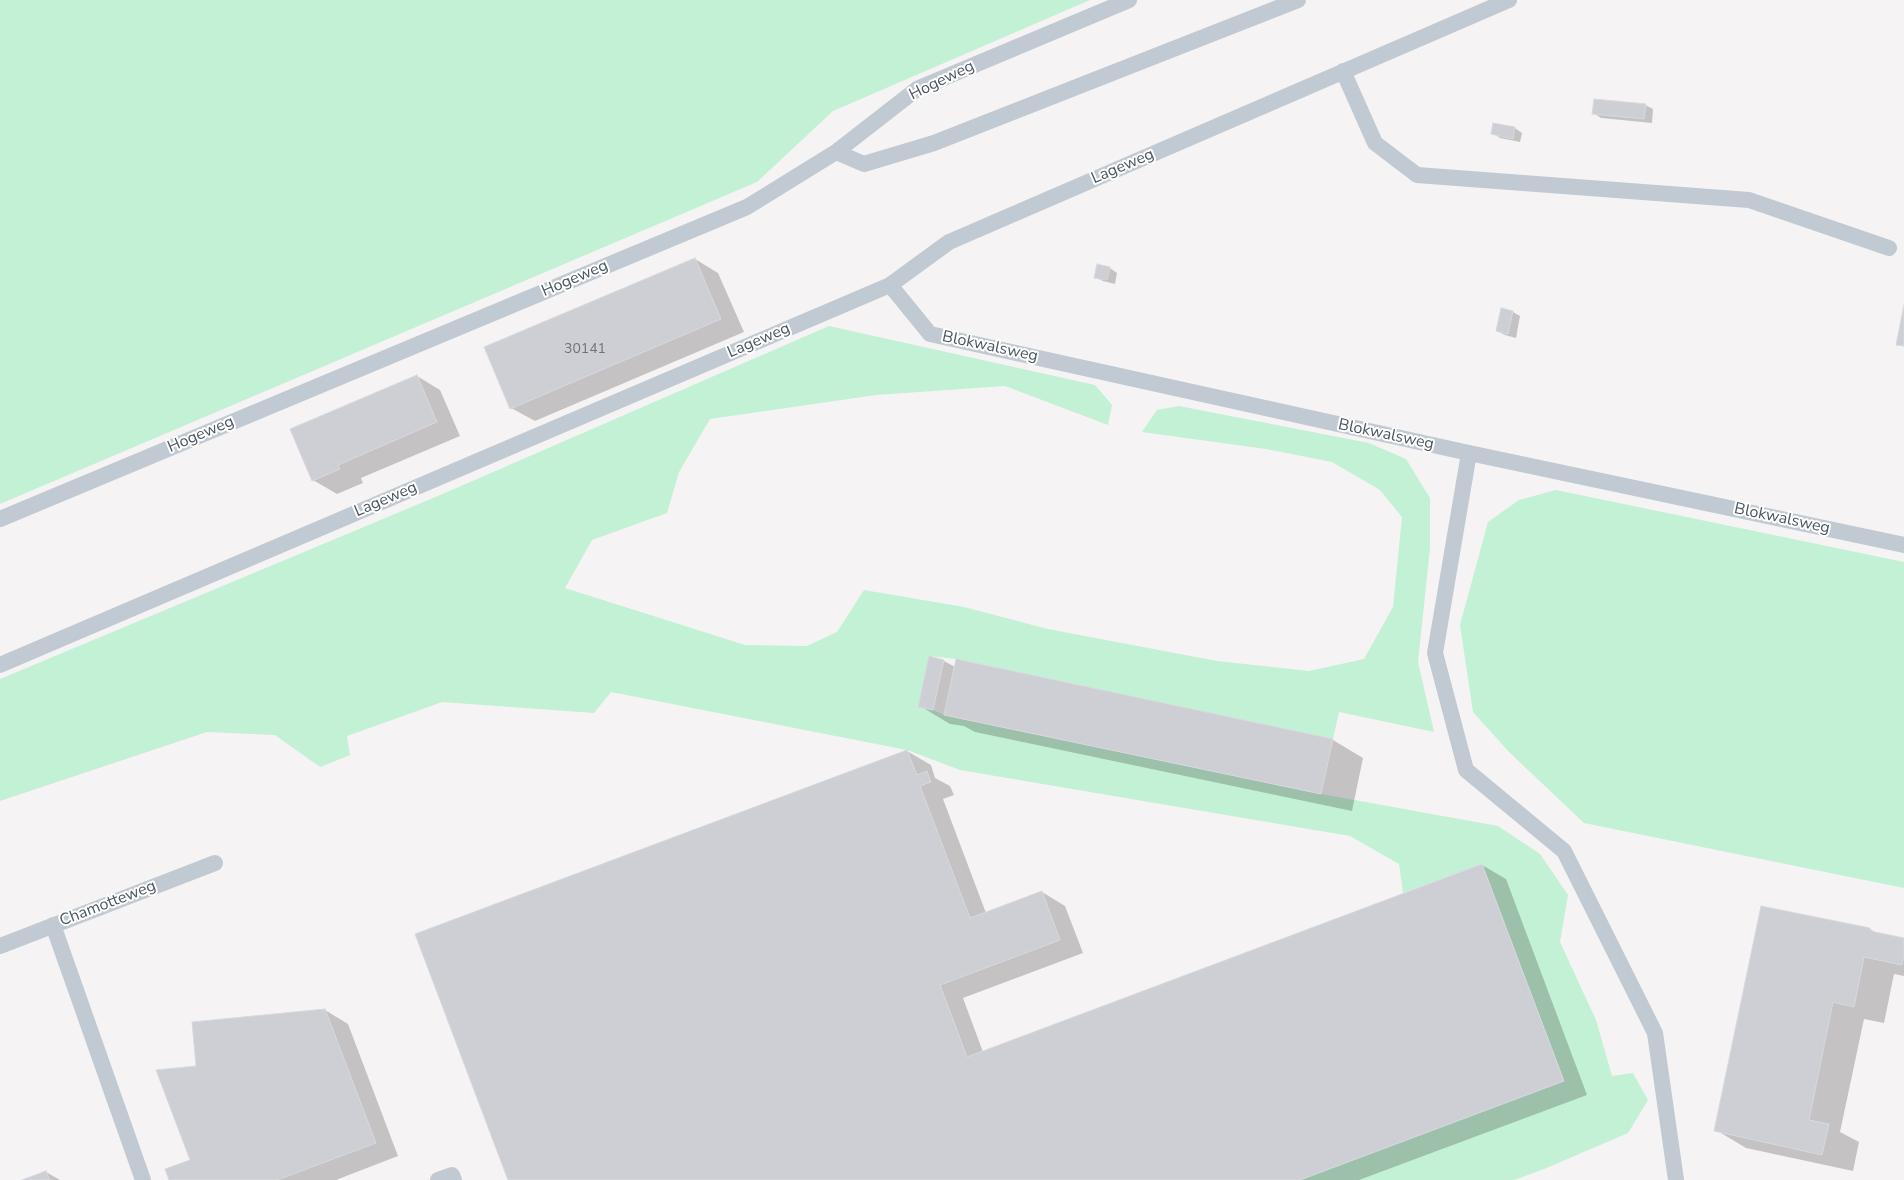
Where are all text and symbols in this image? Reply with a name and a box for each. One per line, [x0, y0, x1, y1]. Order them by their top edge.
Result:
street label: Hogeweg [906, 57, 978, 105]
street label: Lageweg [1089, 145, 1157, 189]
street label: Hogeweg [539, 256, 611, 302]
street label: Lageweg [725, 319, 793, 363]
street label: Blokwalsweg [940, 327, 1040, 367]
house number: 30141 [564, 342, 606, 358]
street label: Hogeweg [165, 412, 237, 458]
street label: Blokwalsweg [1336, 415, 1436, 455]
street label: Lageweg [352, 478, 420, 522]
street label: Blokwalsweg [1732, 499, 1832, 539]
street label: Chamotteweg [57, 877, 159, 931]

